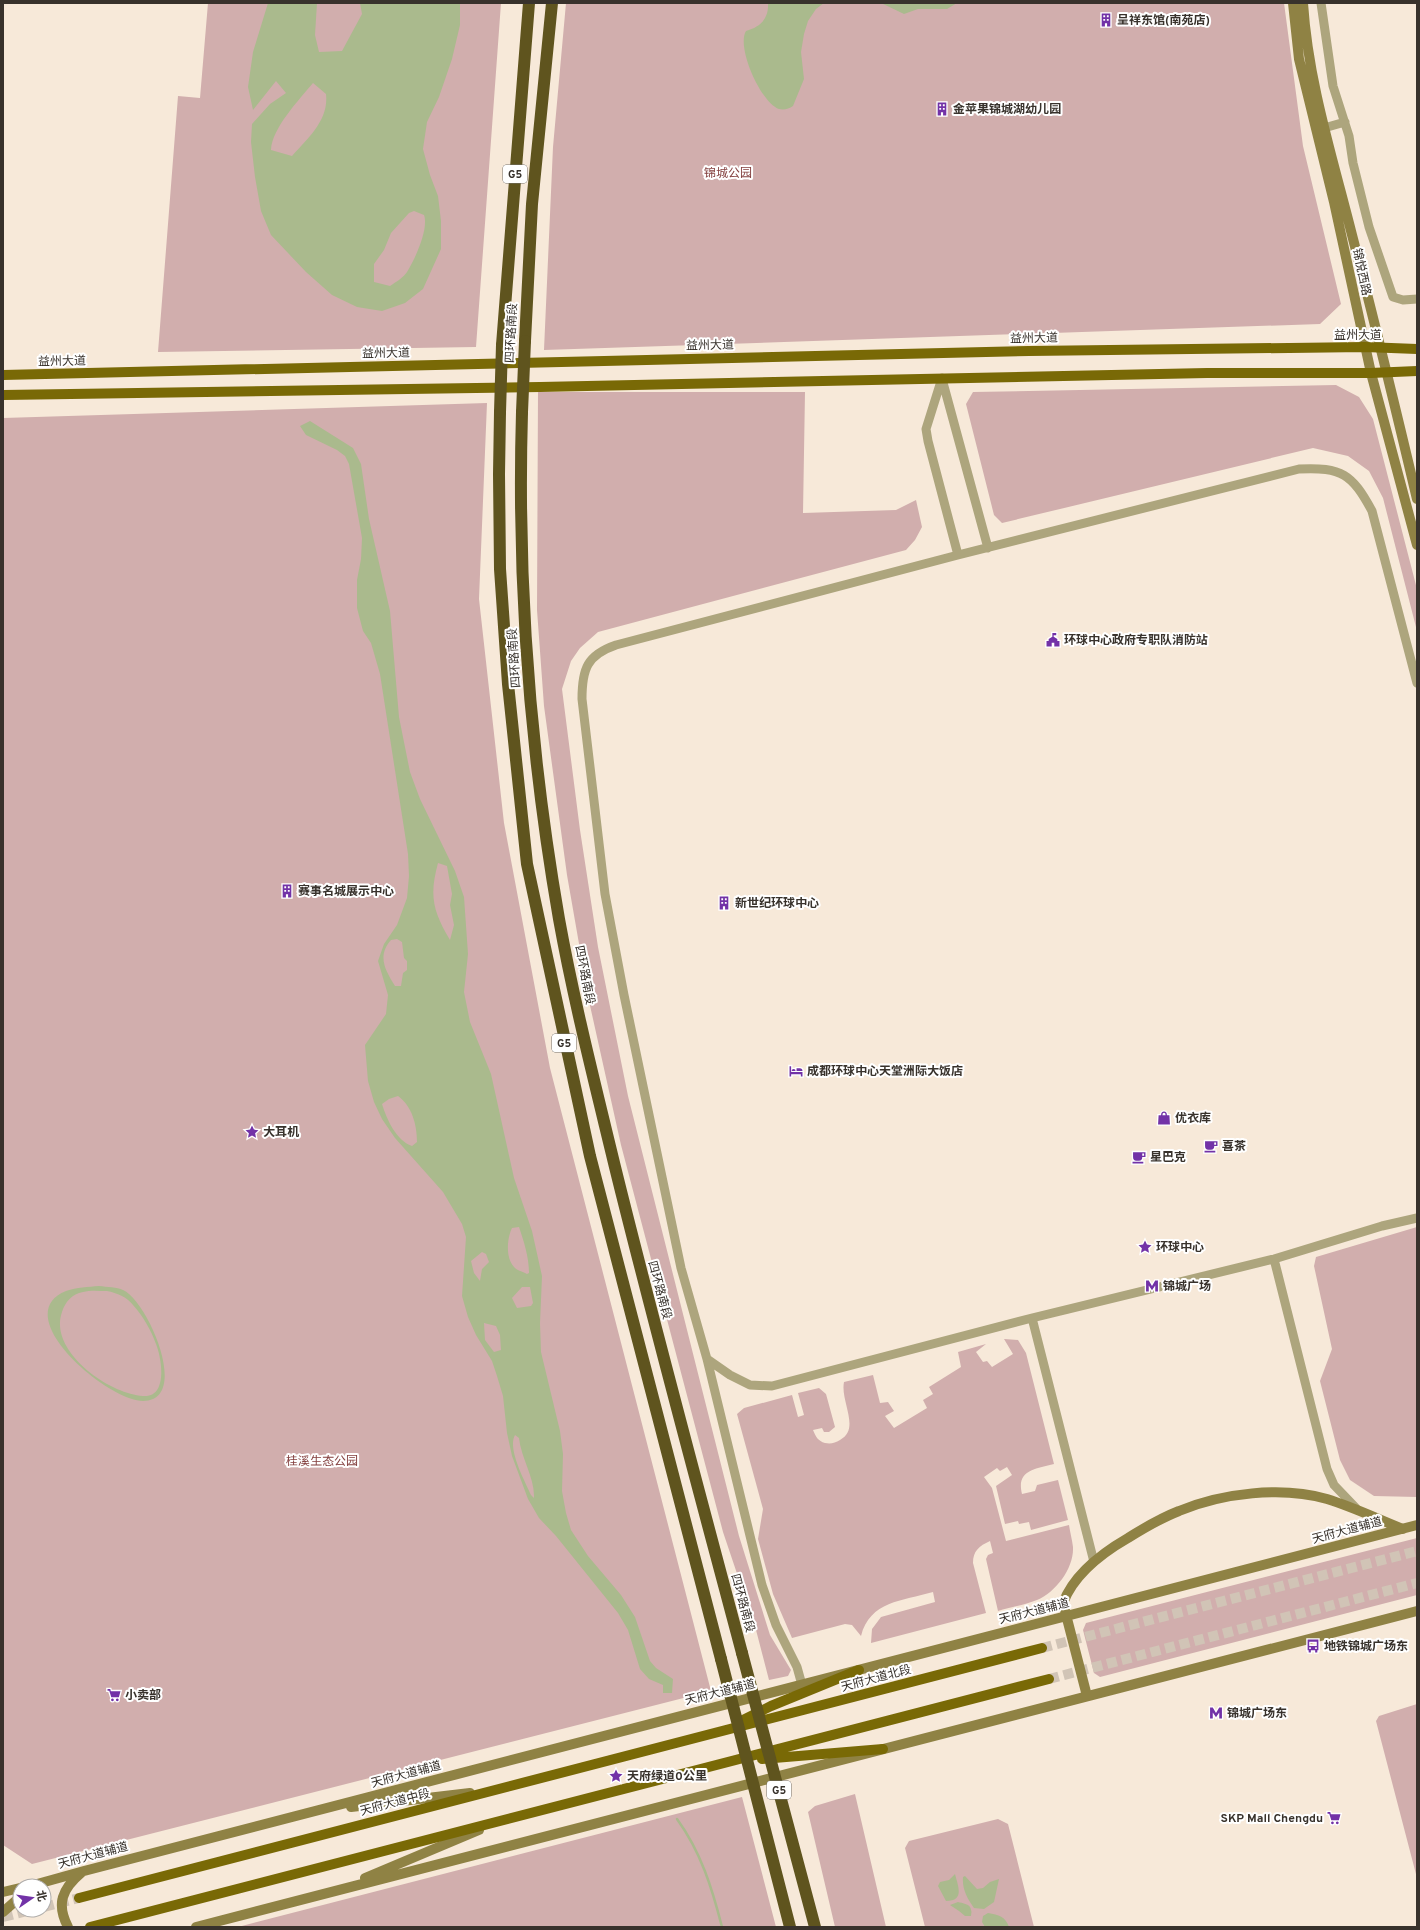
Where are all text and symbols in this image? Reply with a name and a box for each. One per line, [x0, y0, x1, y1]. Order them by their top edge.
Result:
building icon: 呈祥东馆(南苑店) [1098, 12, 1114, 28]
place label: 呈祥东馆(南苑店) [1117, 13, 1210, 29]
building icon: 金苹果锦城湖幼儿园 [934, 101, 950, 117]
place label: 金苹果锦城湖幼儿园 [953, 102, 1061, 118]
road number: G5 [503, 165, 527, 183]
park label: 锦城公园 [704, 166, 752, 182]
street label: 锦悦西路 [1348, 247, 1374, 297]
street label: 四环路南段 [502, 303, 522, 363]
street label: 益州大道 [1334, 328, 1382, 344]
street label: 益州大道 [1010, 331, 1058, 347]
street label: 益州大道 [686, 338, 734, 354]
street label: 益州大道 [362, 346, 410, 362]
street label: 益州大道 [38, 354, 86, 370]
street label: 四环路南段 [505, 627, 525, 688]
public building icon: 环球中心政府专职队消防站 [1045, 632, 1061, 648]
place label: 环球中心政府专职队消防站 [1064, 633, 1208, 649]
building icon: 赛事名城展示中心 [279, 883, 295, 899]
place label: 赛事名城展示中心 [298, 884, 394, 900]
building icon: 新世纪环球中心 [716, 895, 732, 911]
place label: 新世纪环球中心 [735, 896, 819, 912]
street label: 四环路南段 [570, 944, 598, 1006]
road number: G5 [552, 1034, 576, 1052]
hotel icon: 成都环球中心天堂洲际大饭店 [788, 1063, 804, 1079]
place label: 成都环球中心天堂洲际大饭店 [807, 1064, 963, 1080]
shop icon: 优衣库 [1156, 1110, 1172, 1126]
place label: 优衣库 [1175, 1111, 1211, 1127]
place icon: 大耳机 [244, 1124, 260, 1140]
place label: 大耳机 [263, 1125, 300, 1141]
cafe icon: 喜茶 [1203, 1138, 1219, 1154]
place label: 喜茶 [1222, 1139, 1246, 1155]
cafe icon: 星巴克 [1131, 1149, 1147, 1165]
place label: 星巴克 [1150, 1150, 1186, 1166]
place icon: 环球中心 [1137, 1239, 1153, 1255]
place label: 环球中心 [1156, 1240, 1204, 1256]
street label: 四环路南段 [644, 1259, 675, 1321]
metro station icon: 锦城广场 [1144, 1278, 1160, 1294]
place label: 锦城广场 [1163, 1279, 1211, 1295]
park label: 桂溪生态公园 [286, 1454, 358, 1470]
street label: 天府大道辅道 [1310, 1514, 1384, 1548]
street label: 四环路南段 [727, 1572, 758, 1634]
street label: 天府大道辅道 [997, 1595, 1071, 1628]
bus stop icon: 地铁锦城广场东 [1305, 1638, 1321, 1654]
place label: 地铁锦城广场东 [1324, 1639, 1408, 1655]
street label: 天府大道北段 [839, 1662, 913, 1696]
street label: 天府大道辅道 [683, 1676, 757, 1709]
supermarket icon: 小卖部 [106, 1687, 122, 1703]
place label: 小卖部 [125, 1688, 161, 1704]
metro station icon: 锦城广场东 [1208, 1705, 1224, 1721]
place label: 锦城广场东 [1227, 1706, 1287, 1722]
street label: 天府大道辅道 [369, 1758, 443, 1792]
place icon: 天府绿道0公里 [608, 1768, 624, 1784]
place label: 天府绿道0公里 [627, 1769, 707, 1785]
road number: G5 [767, 1781, 791, 1799]
street label: 天府大道中段 [358, 1786, 432, 1820]
supermarket icon: SKP Mall Chengdu [1326, 1810, 1342, 1826]
place label: SKP Mall Chengdu [1221, 1811, 1323, 1827]
street label: 天府大道辅道 [56, 1839, 130, 1873]
north arrow [12, 1878, 52, 1918]
text: 北 [33, 1889, 49, 1903]

